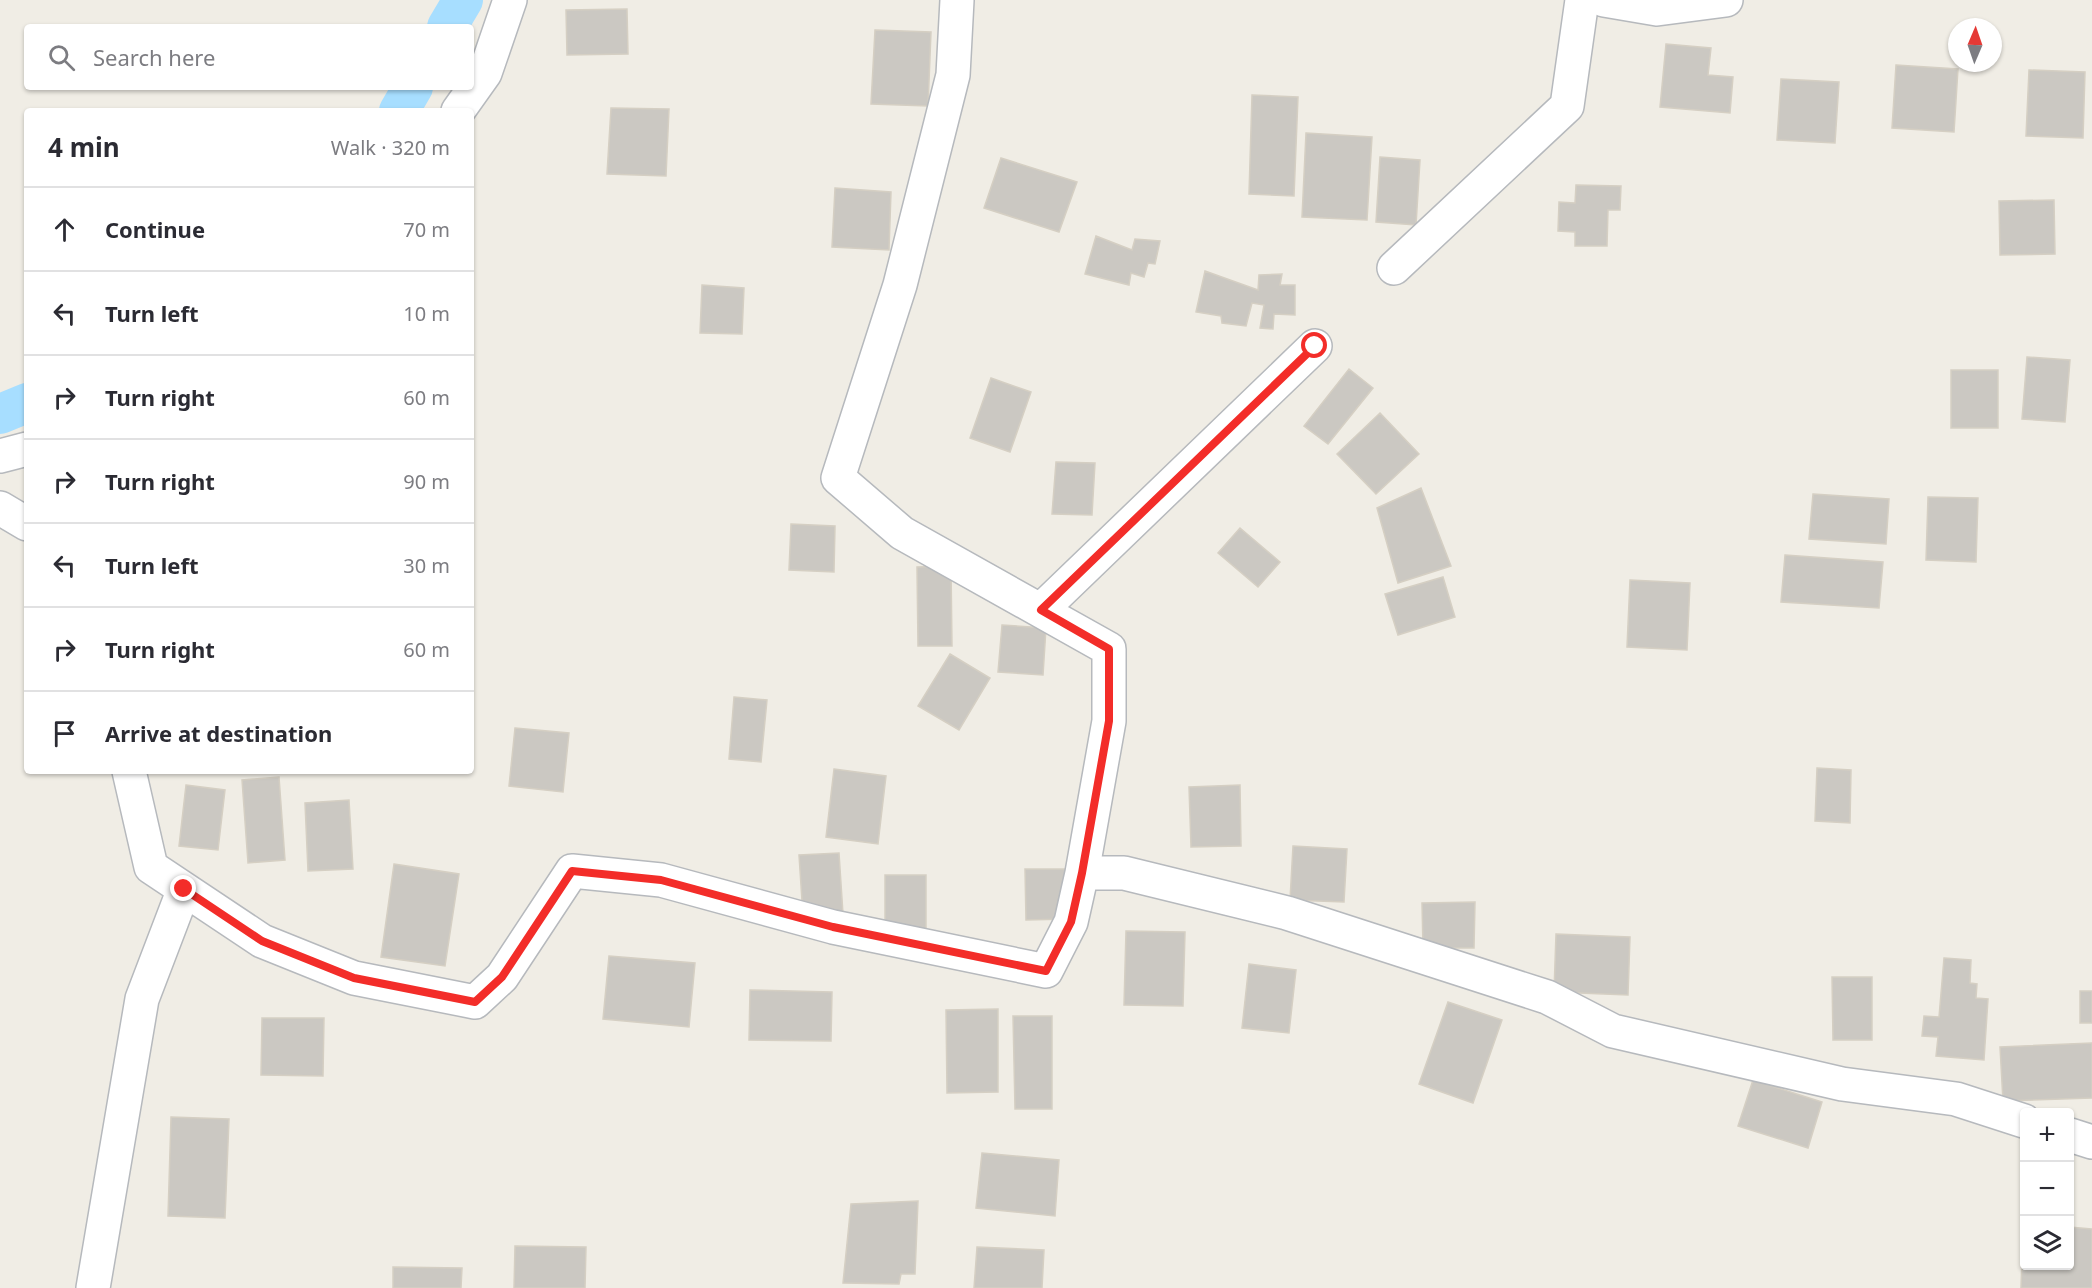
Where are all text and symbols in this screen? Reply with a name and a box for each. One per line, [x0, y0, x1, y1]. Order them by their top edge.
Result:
north arrow [1948, 18, 2002, 72]
search box [24, 24, 474, 90]
icon: search [45, 41, 78, 74]
text: Search here [93, 42, 215, 72]
text: 4 min [48, 129, 120, 165]
text: Walk · 320 m [331, 134, 450, 161]
icon: ahead [48, 213, 81, 246]
text: Continue [105, 214, 205, 244]
text: 70 m [403, 216, 450, 243]
icon: left [48, 297, 81, 330]
text: Turn left [105, 298, 199, 328]
text: 10 m [403, 300, 450, 327]
route start [1301, 332, 1327, 358]
icon: right [48, 381, 81, 414]
text: Turn right [105, 382, 215, 412]
text: 60 m [403, 384, 450, 411]
icon: right [48, 465, 81, 498]
text: Turn right [105, 466, 215, 496]
text: 90 m [403, 468, 450, 495]
icon: left [48, 549, 81, 582]
text: Turn left [105, 550, 199, 580]
text: 30 m [403, 552, 450, 579]
icon: right [48, 633, 81, 666]
text: Turn right [105, 634, 215, 664]
text: 60 m [403, 636, 450, 663]
icon: arrive [48, 717, 81, 750]
text: Arrive at destination [105, 718, 332, 748]
route end [170, 875, 196, 901]
map controls [2020, 1108, 2074, 1270]
button: + [2020, 1108, 2074, 1162]
button: − [2020, 1162, 2074, 1216]
button: layers [2020, 1216, 2074, 1270]

